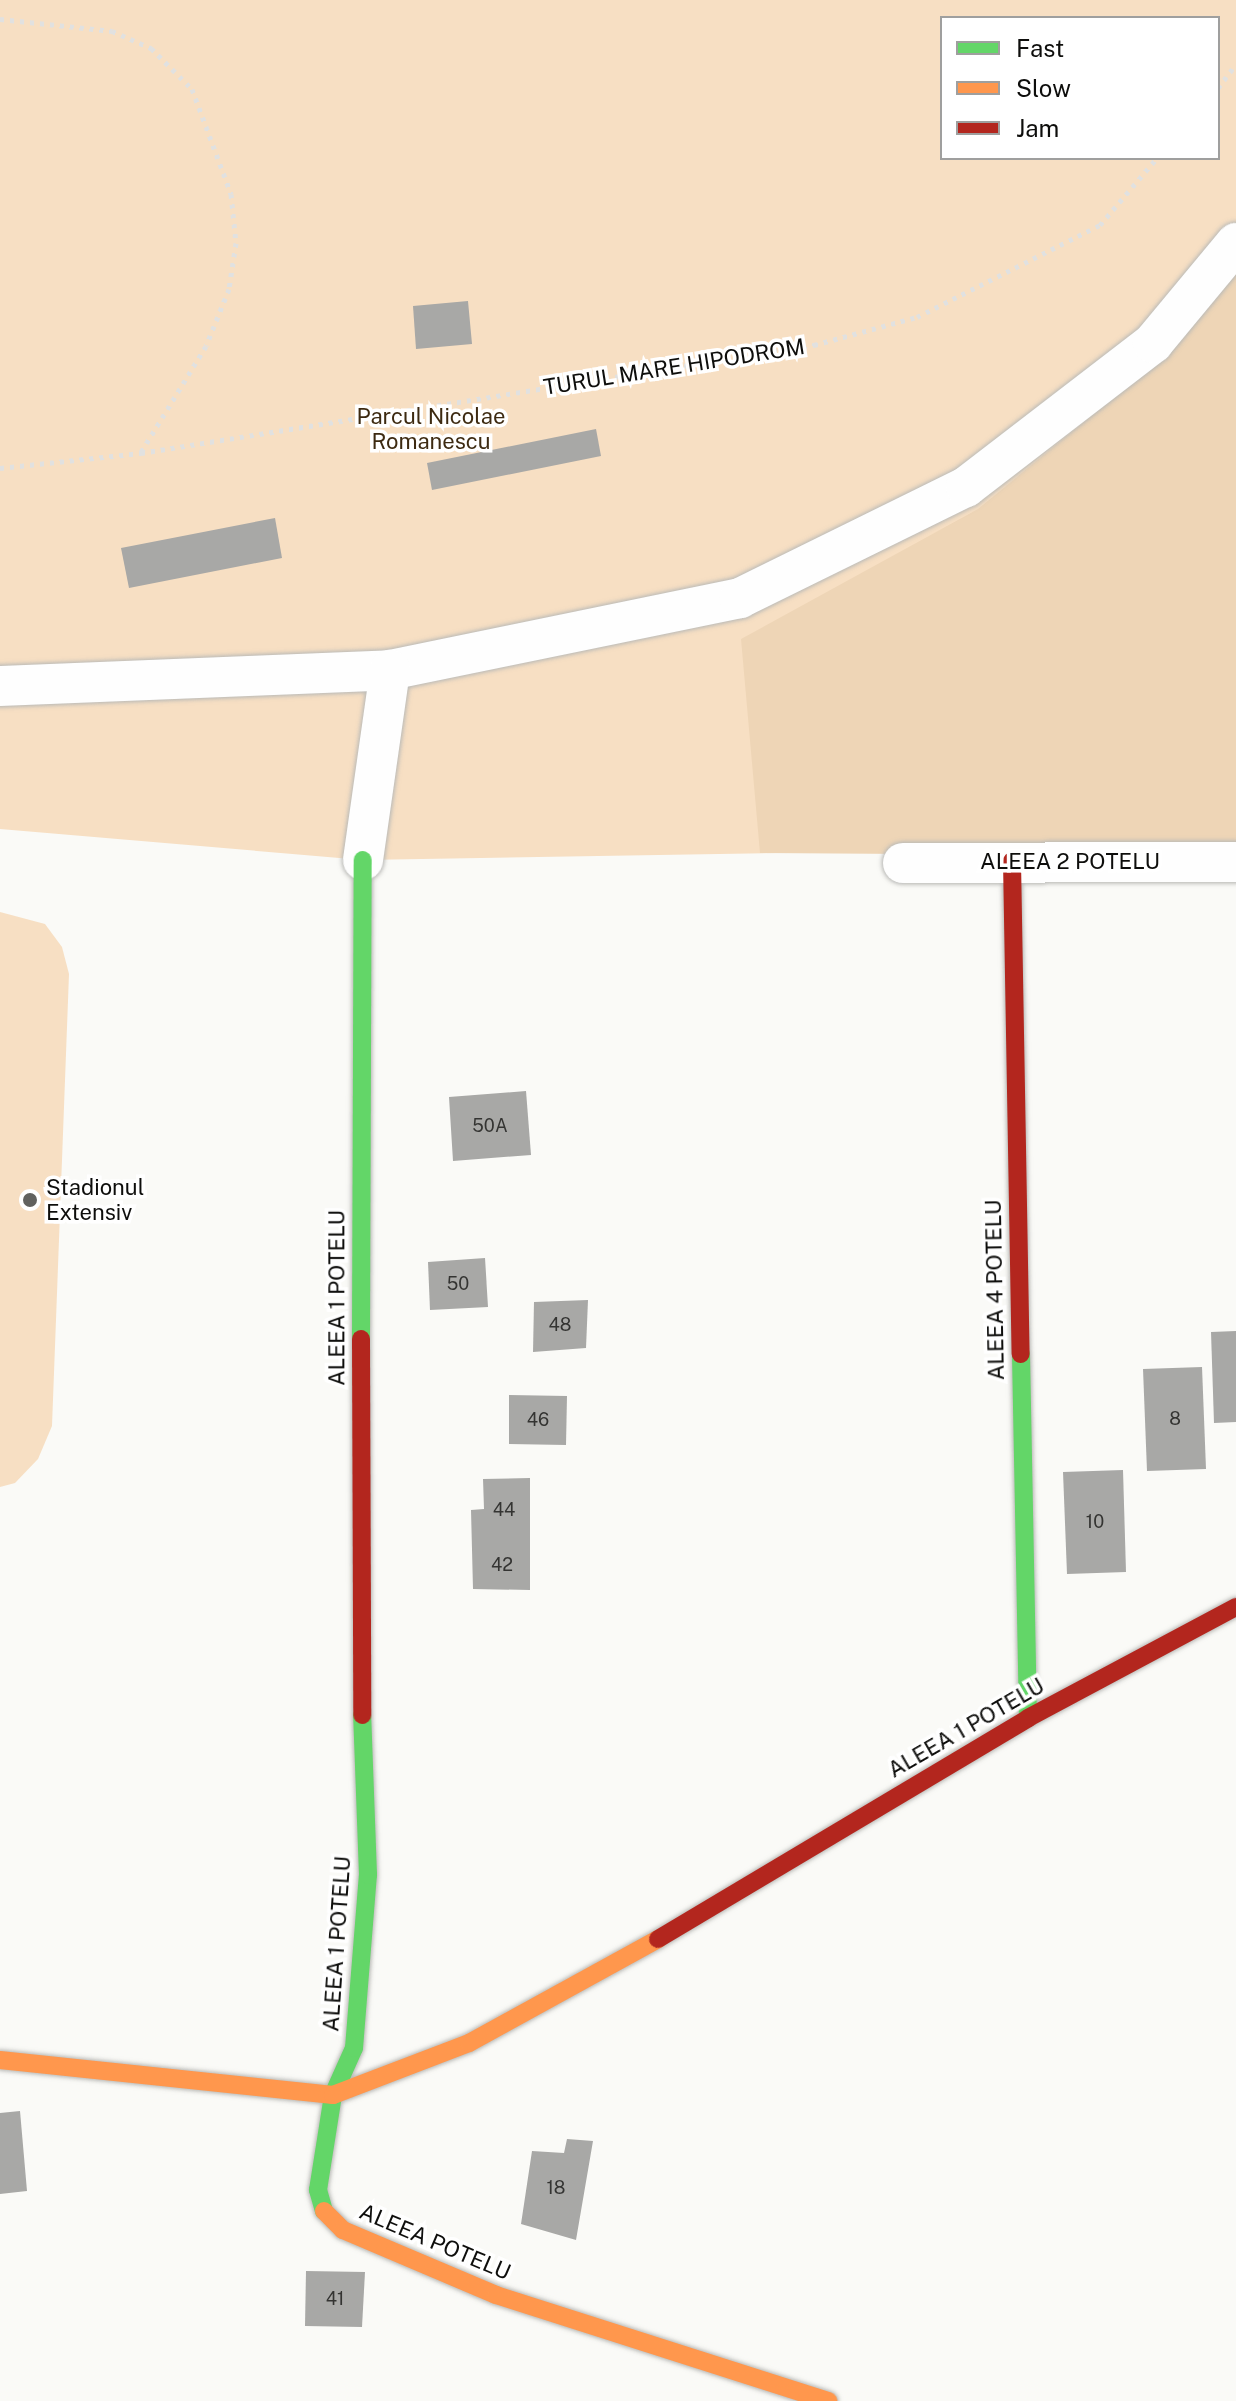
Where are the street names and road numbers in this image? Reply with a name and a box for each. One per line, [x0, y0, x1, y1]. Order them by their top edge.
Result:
street label: TURUL MARE HIPODROM [541, 333, 807, 401]
street label: ALEEA 2 POTELU [980, 849, 1160, 875]
street label: ALEEA 4 POTELU [980, 1199, 1010, 1381]
street label: ALEEA 1 POTELU [324, 1210, 350, 1386]
street label: ALEEA 1 POTELU [883, 1673, 1049, 1783]
street label: ALEEA 1 POTELU [318, 1855, 356, 2033]
street label: ALEEA POTELU [356, 2198, 514, 2286]

